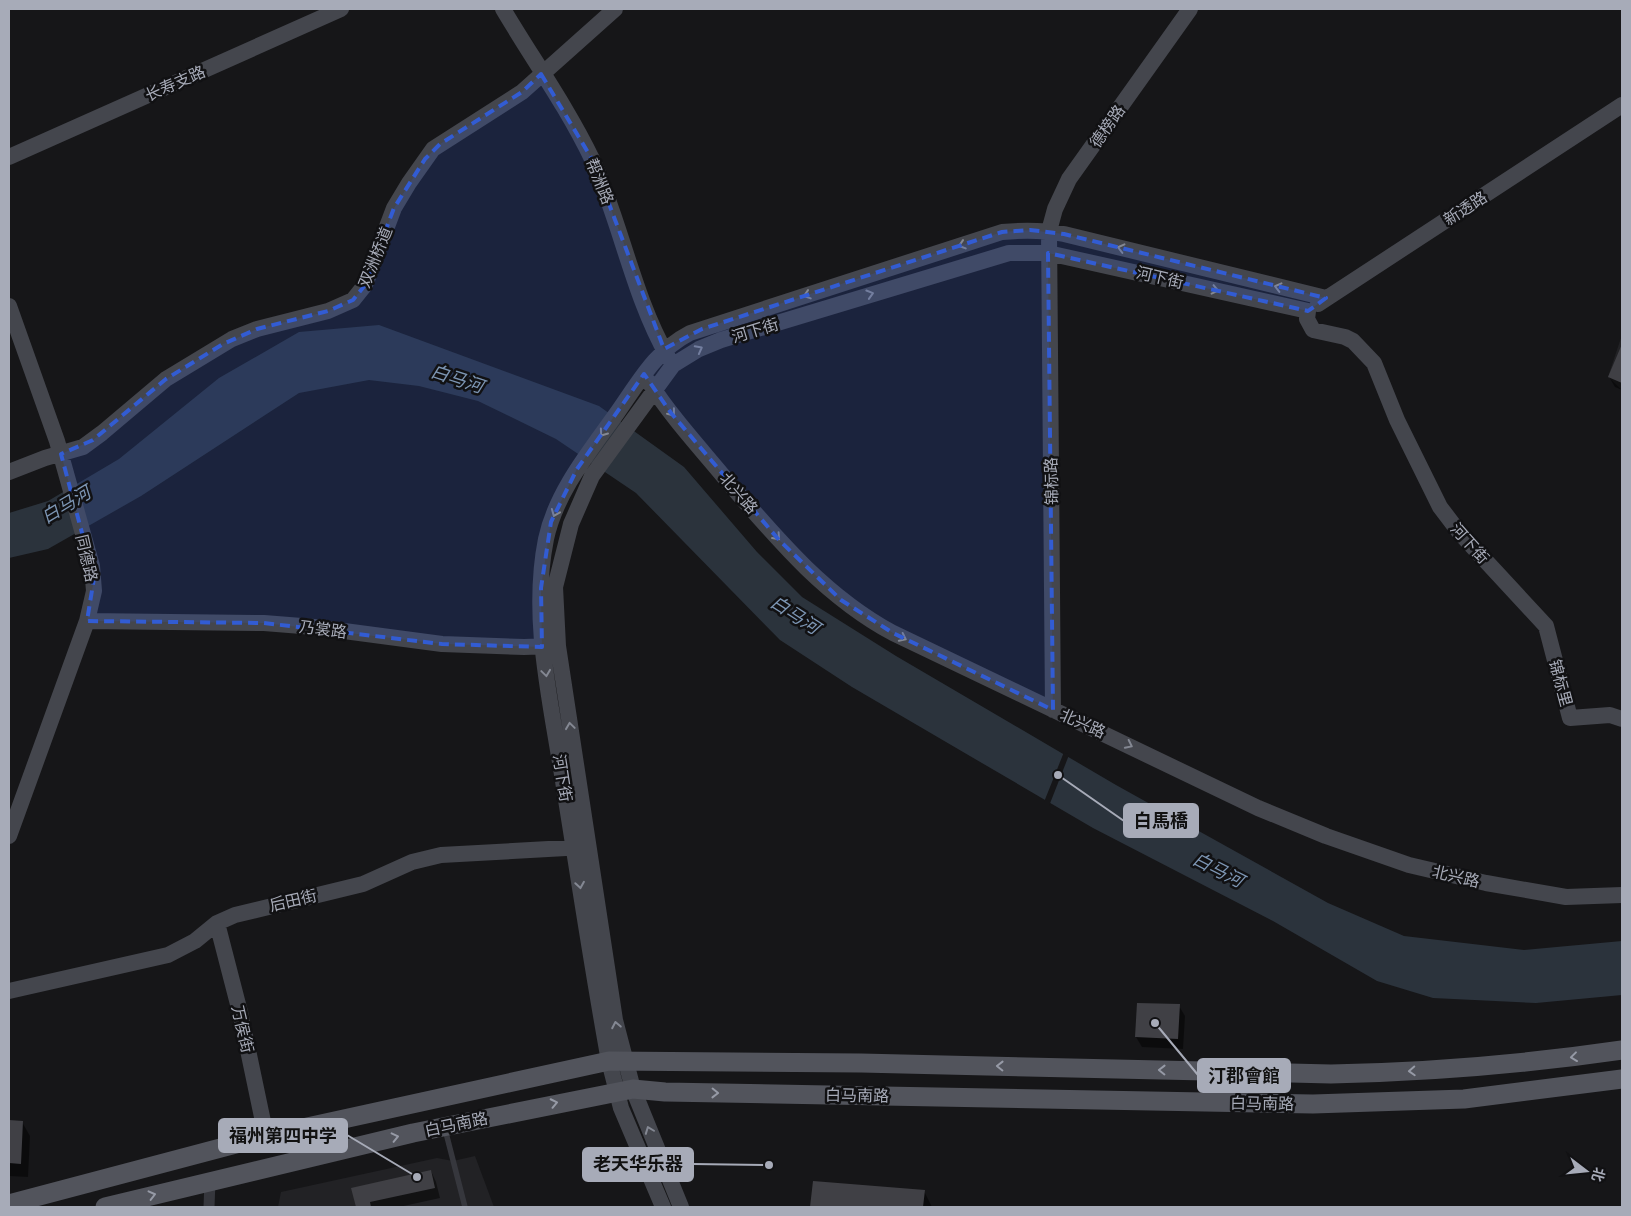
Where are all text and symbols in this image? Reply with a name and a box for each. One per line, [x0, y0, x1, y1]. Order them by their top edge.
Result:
street label: 长寿支路 [142, 62, 208, 105]
street label: 德榜路 [1086, 101, 1129, 151]
street label: 帮洲路 [582, 155, 617, 207]
street label: 新透路 [1440, 187, 1491, 229]
street label: 双洲桥道 [355, 224, 396, 290]
one-way arrow [959, 240, 967, 250]
one-way arrow [1116, 243, 1125, 254]
street label: 河下街 [1134, 263, 1185, 292]
one-way arrow [1275, 282, 1283, 292]
one-way arrow [1211, 284, 1220, 295]
one-way arrow [804, 289, 812, 299]
one-way arrow [866, 289, 874, 299]
street label: 河下街 [729, 314, 781, 347]
one-way arrow [694, 345, 703, 355]
water label: 白马河 [428, 360, 489, 398]
one-way arrow [666, 407, 674, 416]
one-way arrow [600, 427, 609, 437]
street label: 锦标路 [1042, 457, 1061, 505]
street label: 北兴路 [716, 469, 762, 518]
water label: 白马河 [37, 480, 97, 527]
one-way arrow [551, 508, 561, 516]
street label: 河下街 [1447, 519, 1493, 568]
one-way arrow [771, 532, 780, 541]
street label: 同德路 [72, 533, 101, 584]
water label: 白马河 [767, 591, 826, 640]
street label: 乃裳路 [298, 617, 348, 642]
one-way arrow [898, 632, 907, 642]
street label: 锦标里 [1545, 657, 1576, 709]
one-way arrow [541, 669, 551, 677]
street label: 北兴路 [1057, 705, 1109, 742]
one-way arrow [565, 721, 575, 730]
one-way arrow [1124, 739, 1133, 749]
street label: 河下街 [549, 753, 576, 803]
callout: 白馬橋 [1124, 804, 1198, 837]
text: 白馬橋 [1134, 810, 1188, 831]
water label: 白马河 [1189, 848, 1250, 893]
street label: 北兴路 [1430, 862, 1481, 891]
one-way arrow [574, 882, 585, 890]
street label: 后田街 [268, 886, 319, 915]
street label: 万侯街 [228, 1004, 257, 1055]
one-way arrow [611, 1020, 622, 1029]
one-way arrow [1570, 1051, 1578, 1062]
callout: 汀郡會館 [1198, 1059, 1290, 1092]
one-way arrow [996, 1061, 1004, 1071]
one-way arrow [1158, 1065, 1166, 1075]
text: 汀郡會館 [1208, 1065, 1280, 1086]
one-way arrow [1408, 1065, 1416, 1076]
street label: 白马南路 [825, 1085, 889, 1106]
one-way arrow [711, 1088, 719, 1098]
street label: 白马南路 [1230, 1093, 1294, 1114]
one-way arrow [549, 1099, 558, 1109]
street label: 白马南路 [423, 1109, 489, 1140]
callout: 福州第四中学 [219, 1119, 347, 1152]
text: 福州第四中学 [229, 1125, 337, 1146]
one-way arrow [645, 1126, 655, 1135]
one-way arrow [390, 1132, 399, 1143]
north arrow [1561, 1146, 1611, 1196]
callout: 老天华乐器 [583, 1148, 693, 1181]
text: 老天华乐器 [593, 1153, 683, 1174]
text: 北 [1589, 1166, 1608, 1184]
one-way arrow [147, 1190, 156, 1201]

